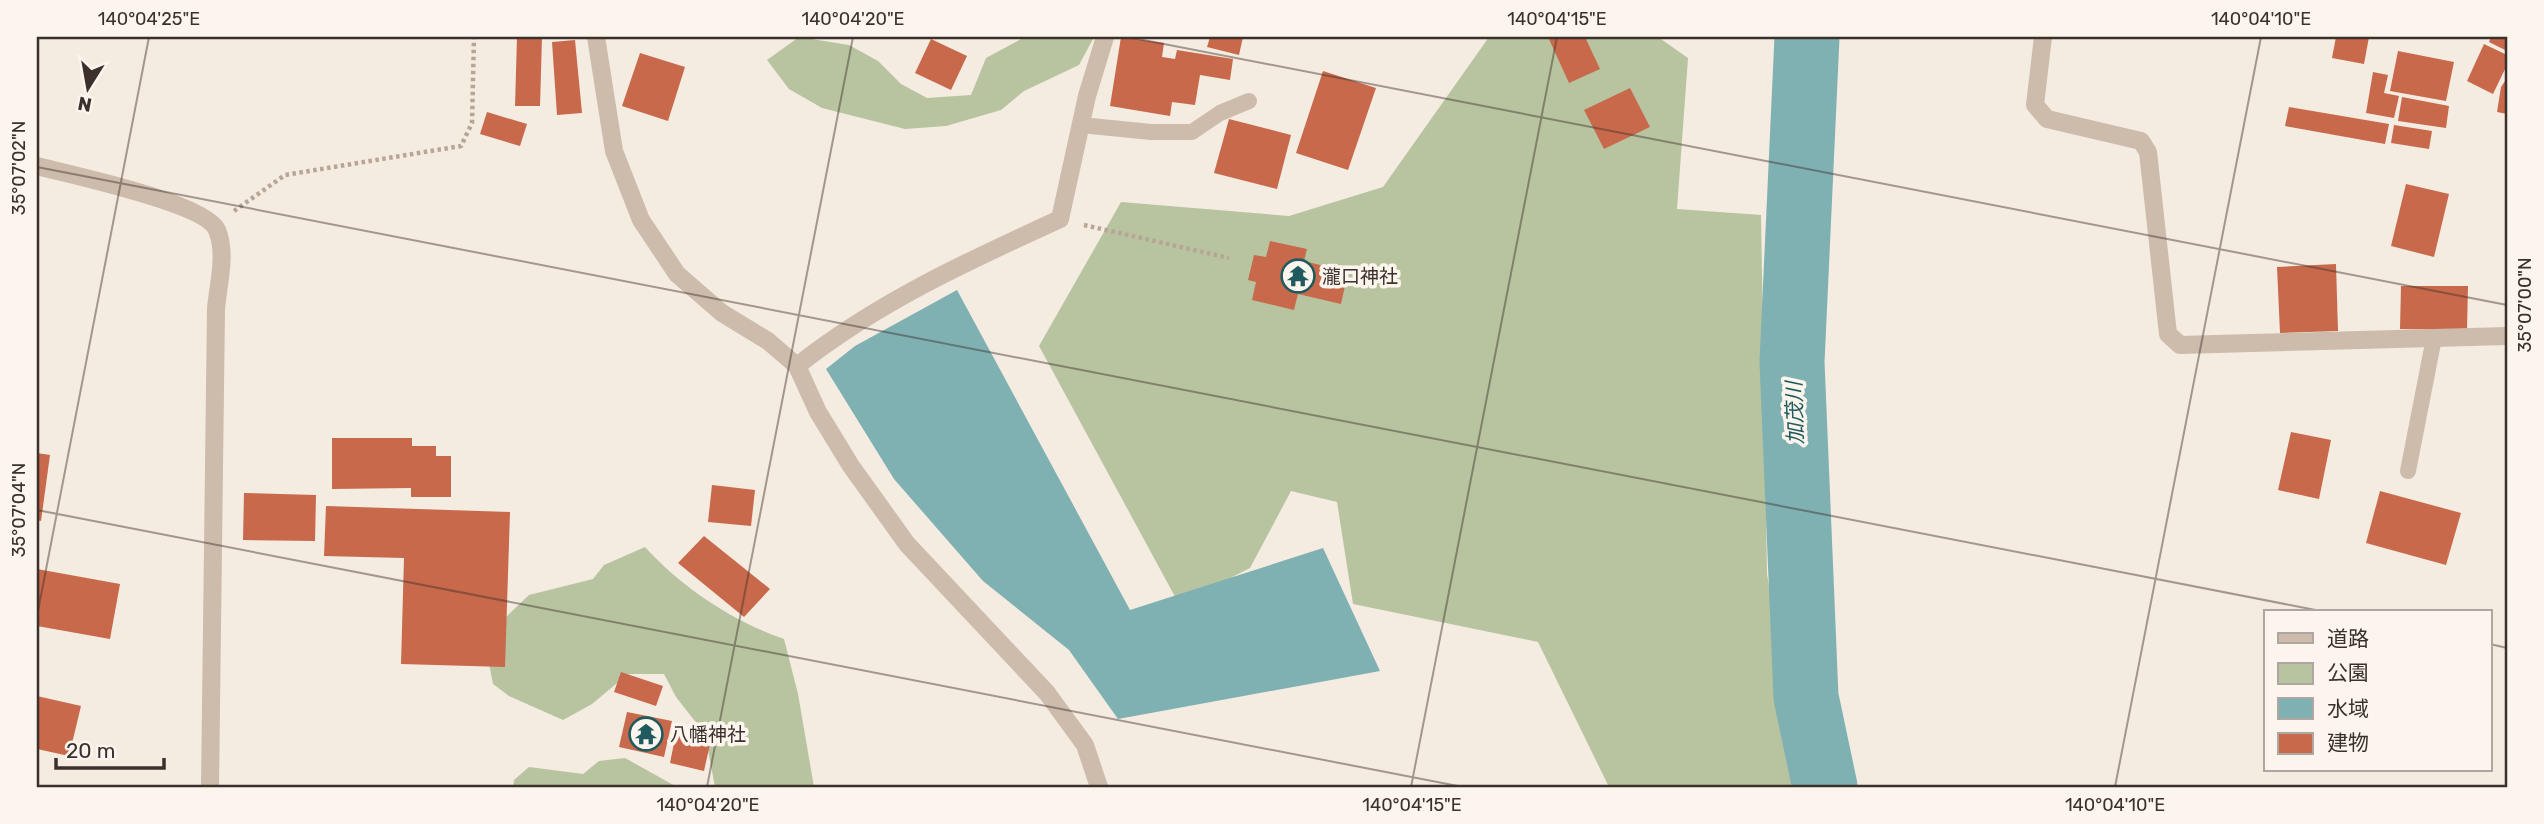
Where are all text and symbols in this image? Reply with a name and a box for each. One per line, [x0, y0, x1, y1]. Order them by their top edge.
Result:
text: 140°04'25"E [98, 8, 200, 30]
text: 140°04'20"E [801, 8, 905, 30]
text: 140°04'15"E [1507, 8, 1607, 30]
text: 140°04'10"E [2211, 8, 2311, 30]
north arrow [52, 52, 122, 122]
text: N [76, 92, 94, 117]
text: 35°07'02"N [8, 121, 30, 215]
temple icon: 瀧口神社 [1279, 257, 1317, 295]
text: 35°07'00"N [2514, 257, 2536, 353]
place label: 瀧口神社 [1322, 265, 1398, 288]
water label: 加茂川 [1781, 379, 1808, 445]
text: 35°07'04"N [8, 463, 30, 557]
legend [2264, 610, 2492, 772]
text: 道路 [2327, 626, 2369, 651]
text: 公園 [2327, 660, 2369, 685]
text: 水域 [2327, 696, 2369, 721]
temple icon: 八幡神社 [627, 715, 665, 753]
place label: 八幡神社 [670, 723, 746, 746]
scale bar [56, 726, 164, 770]
text: 建物 [2327, 730, 2369, 755]
text: 20 m [66, 738, 115, 763]
text: 140°04'20"E [656, 794, 760, 816]
text: 140°04'15"E [1362, 794, 1462, 816]
text: 140°04'10"E [2065, 794, 2165, 816]

